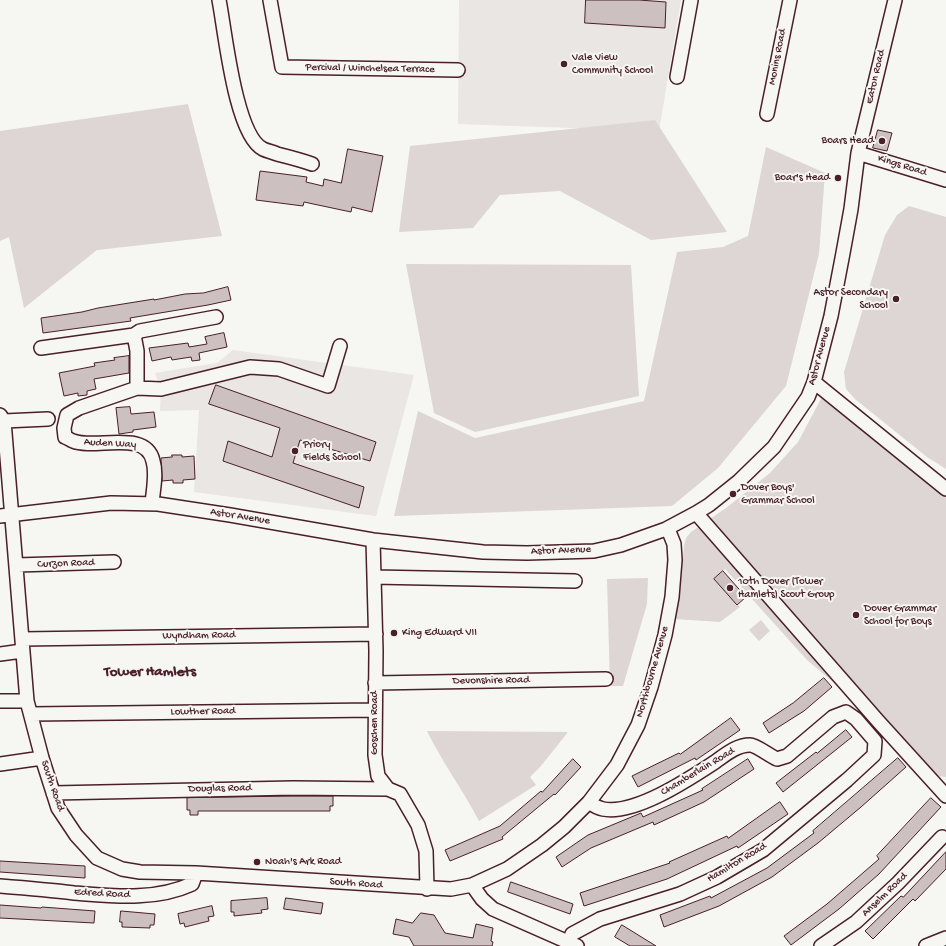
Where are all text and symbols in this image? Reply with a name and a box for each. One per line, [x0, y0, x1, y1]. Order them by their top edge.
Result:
street label: Monins Road [766, 28, 790, 86]
street label: Eaton Road [863, 49, 889, 105]
place label: Vale View Community School [572, 51, 653, 77]
marker: Vale View Community School [559, 59, 569, 69]
street label: Percival / Winchelsea Terrace [305, 61, 435, 77]
place label: Boars Head [822, 134, 874, 148]
marker: Boars Head [877, 136, 887, 146]
street label: Kings Road [876, 152, 928, 180]
place label: Boar's Head [775, 171, 830, 185]
marker: Boar's Head [833, 173, 843, 183]
place label: Astor Secondary School [813, 286, 888, 312]
marker: Astor Secondary School [891, 294, 901, 304]
street label: Astor Avenue [806, 325, 834, 387]
street label: Auden Way [83, 436, 137, 452]
place label: Priory Fields School [303, 438, 361, 464]
marker: Priory Fields School [290, 446, 300, 456]
place label: Dover Boys' Grammar School [741, 481, 815, 507]
marker: Dover Boys' Grammar School [728, 489, 738, 499]
street label: Astor Avenue [209, 506, 271, 528]
street label: Astor Avenue [531, 543, 591, 559]
street label: Curzon Road [37, 556, 95, 572]
place label: 10th Dover (Tower Hamlets) Scout Group [738, 575, 834, 601]
marker: 10th Dover (Tower Hamlets) Scout Group [725, 583, 735, 593]
place label: Dover Grammar School for Boys [864, 602, 936, 628]
marker: Dover Grammar School for Boys [851, 610, 861, 620]
street label: Northbourne Avenue [634, 625, 672, 719]
place label: King Edward VII [402, 626, 477, 640]
marker: King Edward VII [389, 628, 399, 638]
street label: Wyndham Road [162, 629, 236, 643]
district label: Tower Hamlets [104, 664, 196, 682]
street label: Devonshire Road [452, 674, 530, 688]
street label: Goschen Road [368, 691, 382, 755]
street label: Lowther Road [170, 705, 236, 719]
street label: Chamberlain Road [659, 745, 737, 799]
street label: South Road [37, 759, 67, 813]
street label: Douglas Road [188, 782, 252, 796]
street label: Hamilton Road [705, 840, 769, 886]
place label: Noah's Ark Road [265, 855, 341, 869]
marker: Noah's Ark Road [252, 857, 262, 867]
street label: Anselm Road [859, 870, 911, 920]
street label: South Road [329, 876, 383, 892]
street label: Edred Road [74, 886, 130, 902]

